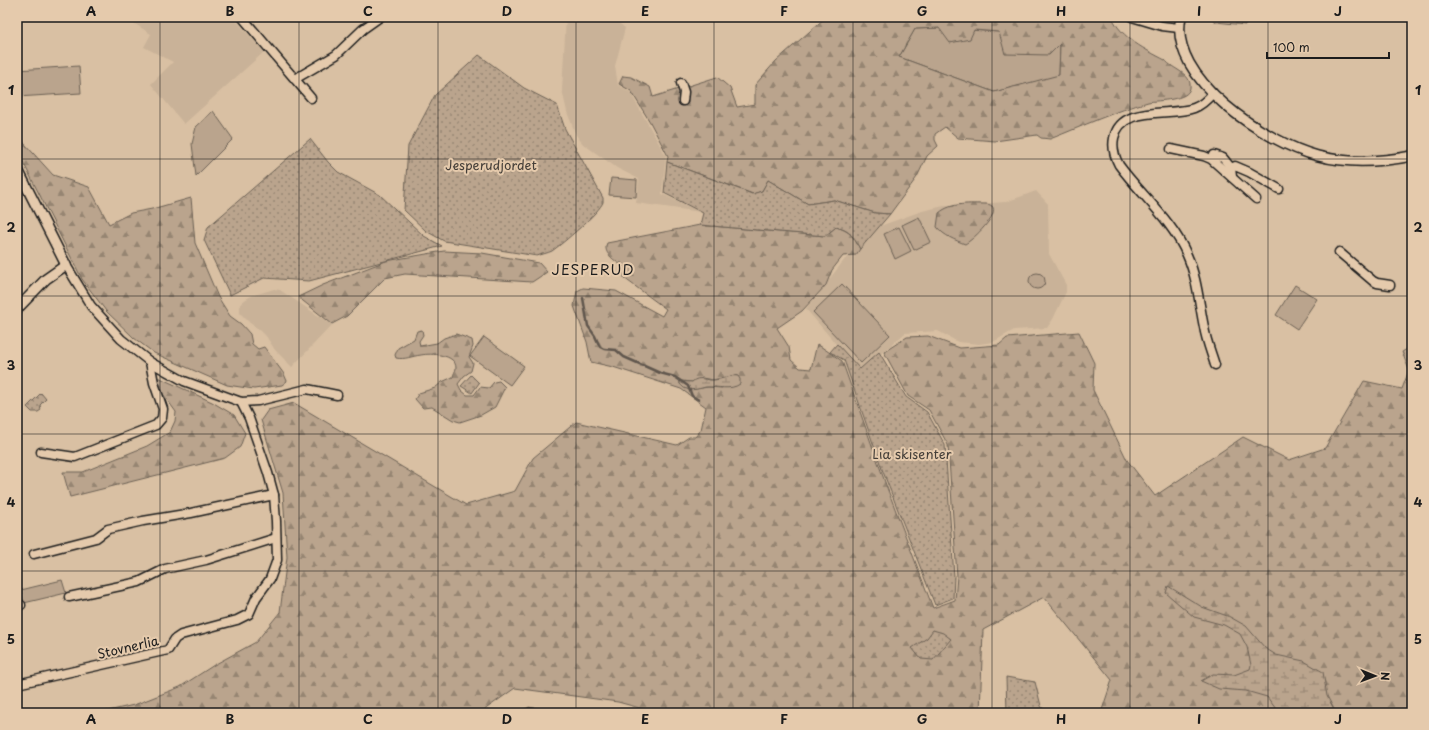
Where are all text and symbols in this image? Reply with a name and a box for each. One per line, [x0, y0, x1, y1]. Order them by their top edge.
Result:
text: A [86, 1, 96, 20]
text: B [226, 1, 235, 20]
text: C [363, 1, 373, 20]
text: D [502, 1, 512, 20]
text: E [641, 1, 649, 20]
text: F [780, 1, 788, 20]
text: G [917, 1, 927, 20]
text: H [1056, 1, 1066, 20]
text: I [1197, 1, 1201, 20]
text: J [1334, 1, 1342, 20]
scale bar [1267, 34, 1389, 60]
text: 100 m [1273, 38, 1310, 56]
text: 1 [8, 80, 14, 99]
text: 1 [1415, 80, 1421, 99]
park label: Jesperudjordet [445, 155, 537, 174]
text: 2 [6, 217, 16, 236]
text: 2 [1413, 217, 1423, 236]
district label: JESPERUD [551, 259, 635, 280]
text: 3 [7, 355, 16, 374]
text: 3 [1414, 355, 1423, 374]
park label: Lia skisenter [872, 444, 953, 463]
text: 4 [7, 492, 16, 511]
text: 4 [1414, 492, 1423, 511]
text: 5 [7, 629, 15, 648]
text: 5 [1414, 629, 1422, 648]
street label: Stovnerlia [95, 630, 161, 663]
north arrow [1355, 656, 1395, 696]
text: N [1377, 672, 1394, 681]
text: A [86, 709, 96, 728]
text: B [226, 709, 235, 728]
text: C [363, 709, 373, 728]
text: D [502, 709, 512, 728]
text: E [641, 709, 649, 728]
text: F [780, 709, 788, 728]
text: G [917, 709, 927, 728]
text: H [1056, 709, 1066, 728]
text: I [1197, 709, 1201, 728]
text: J [1334, 709, 1342, 728]

